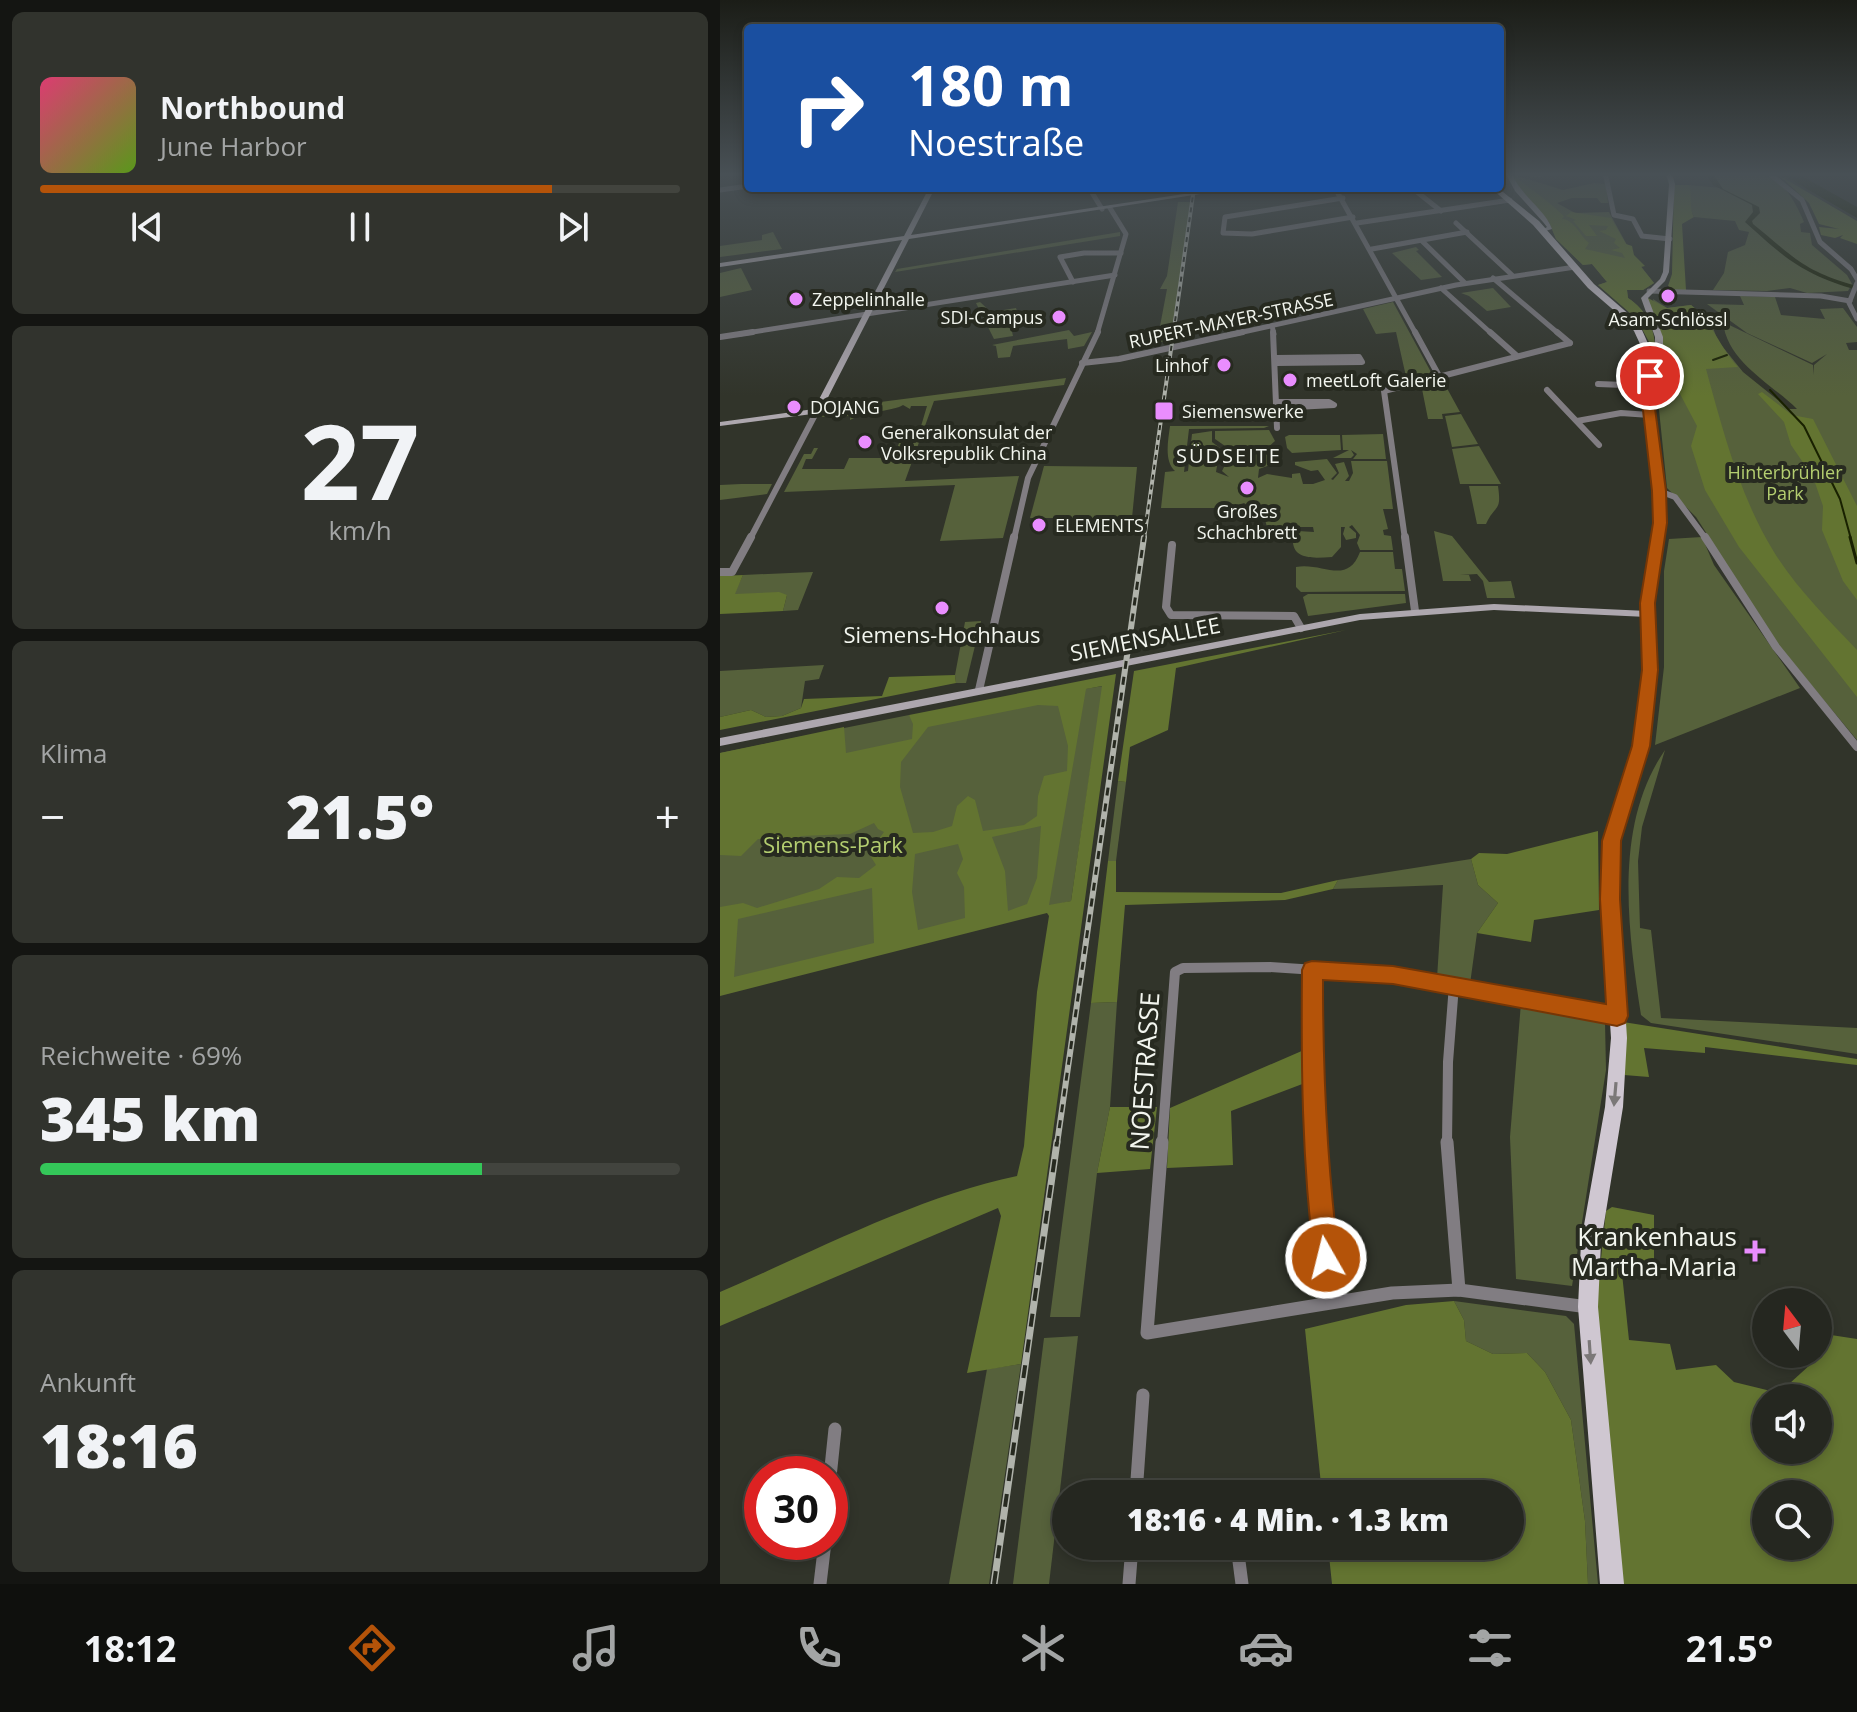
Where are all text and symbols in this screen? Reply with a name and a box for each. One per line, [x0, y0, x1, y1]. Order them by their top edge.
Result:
text: 180 m [908, 46, 1074, 122]
icon: right [776, 56, 880, 160]
text: Northbound [160, 87, 345, 128]
text: Noestraße [908, 118, 1084, 167]
text: June Harbor [160, 128, 307, 164]
icon: previous [125, 205, 169, 249]
icon: pause [338, 205, 382, 249]
icon: next [551, 205, 595, 249]
place label: Zeppelinhalle [812, 287, 925, 311]
street label: RUPERT-MAYER-STRASSE [1127, 287, 1335, 353]
marker: Asam-Schlössl [1659, 287, 1677, 305]
marker: Zeppelinhalle [787, 290, 805, 308]
place label: SDI-Campus [941, 305, 1043, 329]
place label: Asam-Schlössl [1608, 307, 1728, 331]
marker: SDI-Campus [1050, 308, 1068, 326]
pin [1616, 342, 1684, 410]
place label: Linhof [1155, 353, 1209, 377]
icon: arrive [1628, 354, 1672, 398]
marker: Linhof [1215, 356, 1233, 374]
place label: meetLoft Galerie [1306, 368, 1446, 392]
marker: meetLoft Galerie [1281, 371, 1299, 389]
text: 27 [301, 389, 419, 530]
place label: DOJANG [810, 395, 880, 419]
marker: DOJANG [785, 398, 803, 416]
place label: Siemenswerke [1182, 399, 1304, 423]
marker: Siemenswerke [1153, 400, 1175, 422]
place label: Generalkonsulat der Volksrepublik China [881, 420, 1053, 465]
marker: Generalkonsulat der Volksrepublik China [856, 433, 874, 451]
district label: SÜDSEITE [1176, 442, 1282, 469]
park label: Hinterbrühler Park [1727, 460, 1843, 505]
marker: Großes Schachbrett [1238, 479, 1256, 497]
place label: Großes Schachbrett [1197, 499, 1297, 544]
text: km/h [328, 512, 392, 548]
place label: ELEMENTS [1055, 513, 1144, 537]
marker: ELEMENTS [1030, 516, 1048, 534]
marker: Siemens-Hochhaus [933, 599, 951, 617]
street label: SIEMENSALLEE [1067, 609, 1223, 667]
place label: Siemens-Hochhaus [844, 619, 1040, 649]
text: Klima [40, 735, 108, 771]
text: 21.5° [286, 775, 434, 857]
text: − [40, 786, 65, 846]
text: + [655, 786, 680, 846]
park label: Siemens-Park [763, 829, 903, 859]
street label: NOESTRASSE [1121, 991, 1167, 1151]
text: Reichweite · 69% [40, 1037, 242, 1073]
text: 345 km [40, 1077, 261, 1159]
one-way arrow [1608, 1082, 1621, 1107]
position arrow [1284, 1216, 1368, 1300]
place label: Krankenhaus Martha-Maria [1571, 1218, 1737, 1284]
marker: Krankenhaus Martha-Maria [1744, 1240, 1766, 1262]
north arrow [1752, 1288, 1832, 1368]
map controls [1752, 1288, 1832, 1560]
one-way arrow [1584, 1340, 1597, 1365]
text: Ankunft [40, 1364, 136, 1400]
button: sound [1752, 1384, 1832, 1464]
text: 18:16 [40, 1404, 198, 1486]
speed limit sign: 30 [744, 1456, 848, 1560]
button: search [1752, 1480, 1832, 1560]
text: 18:16 · 4 Min. · 1.3 km [1127, 1499, 1449, 1540]
icon: directions [344, 1620, 400, 1676]
icon: music [568, 1620, 624, 1676]
icon: phone [791, 1620, 847, 1676]
icon: climate [1015, 1620, 1071, 1676]
icon: car [1238, 1620, 1294, 1676]
icon: filters [1462, 1620, 1518, 1676]
text: 18:12 [84, 1624, 176, 1673]
text: 21.5° [1686, 1624, 1773, 1673]

